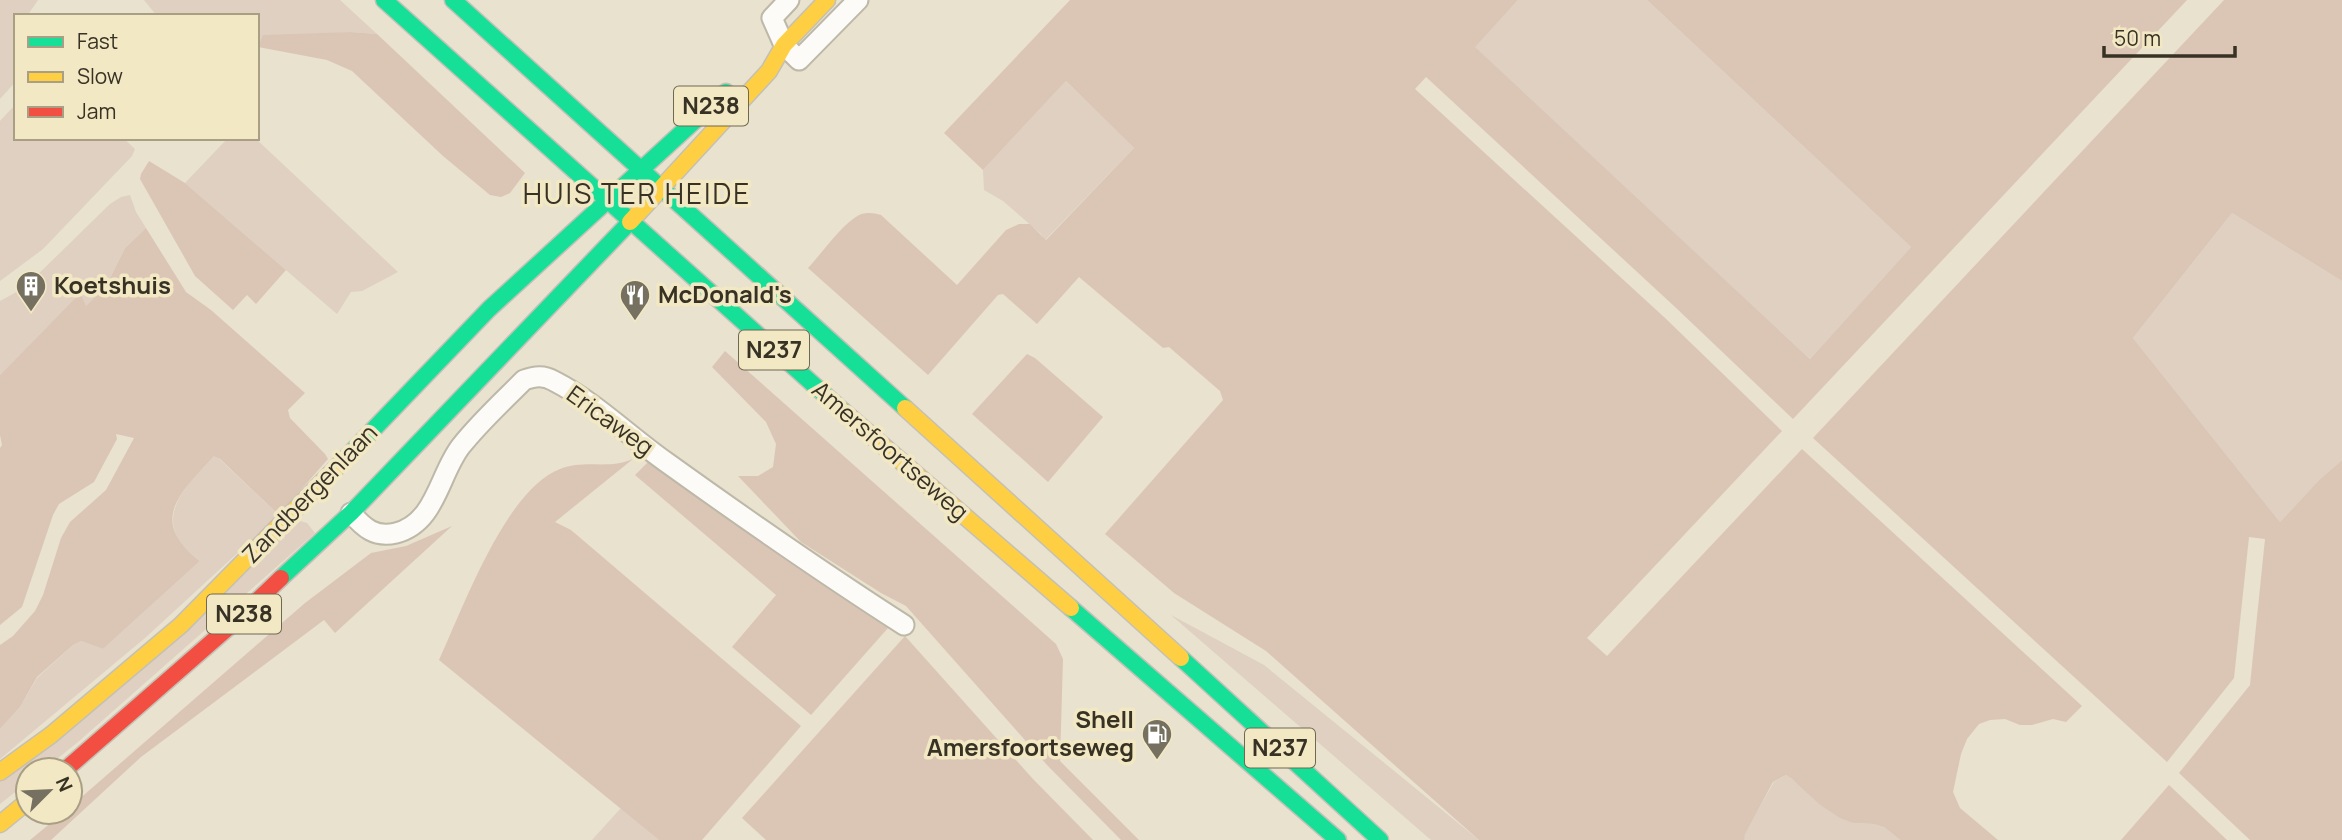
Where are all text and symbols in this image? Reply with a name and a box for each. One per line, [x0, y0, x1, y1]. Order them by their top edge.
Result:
legend [14, 14, 259, 140]
scale bar [2104, 14, 2235, 58]
text: 50 m [2114, 24, 2161, 52]
text: Fast [77, 27, 118, 55]
text: Slow [77, 62, 123, 90]
road number: N238 [674, 86, 748, 125]
text: Jam [77, 97, 116, 125]
district label: HUIS TER HEIDE [523, 174, 751, 212]
place label: Koetshuis [54, 268, 171, 301]
building icon: Koetshuis [14, 269, 48, 313]
place label: McDonald's [658, 277, 792, 310]
restaurant icon: McDonald's [618, 278, 652, 322]
road number: N237 [739, 330, 809, 370]
street label: Amersfoortseweg [806, 373, 976, 527]
street label: Ericaweg [561, 377, 661, 463]
street label: Zandbergenlaan [234, 416, 384, 570]
road number: N238 [207, 594, 281, 634]
place label: Shell Amersfoortseweg [927, 702, 1134, 763]
fuel station icon: Shell Amersfoortseweg [1140, 717, 1174, 761]
road number: N237 [1245, 728, 1315, 768]
north arrow [14, 756, 84, 826]
text: N [50, 773, 79, 796]

